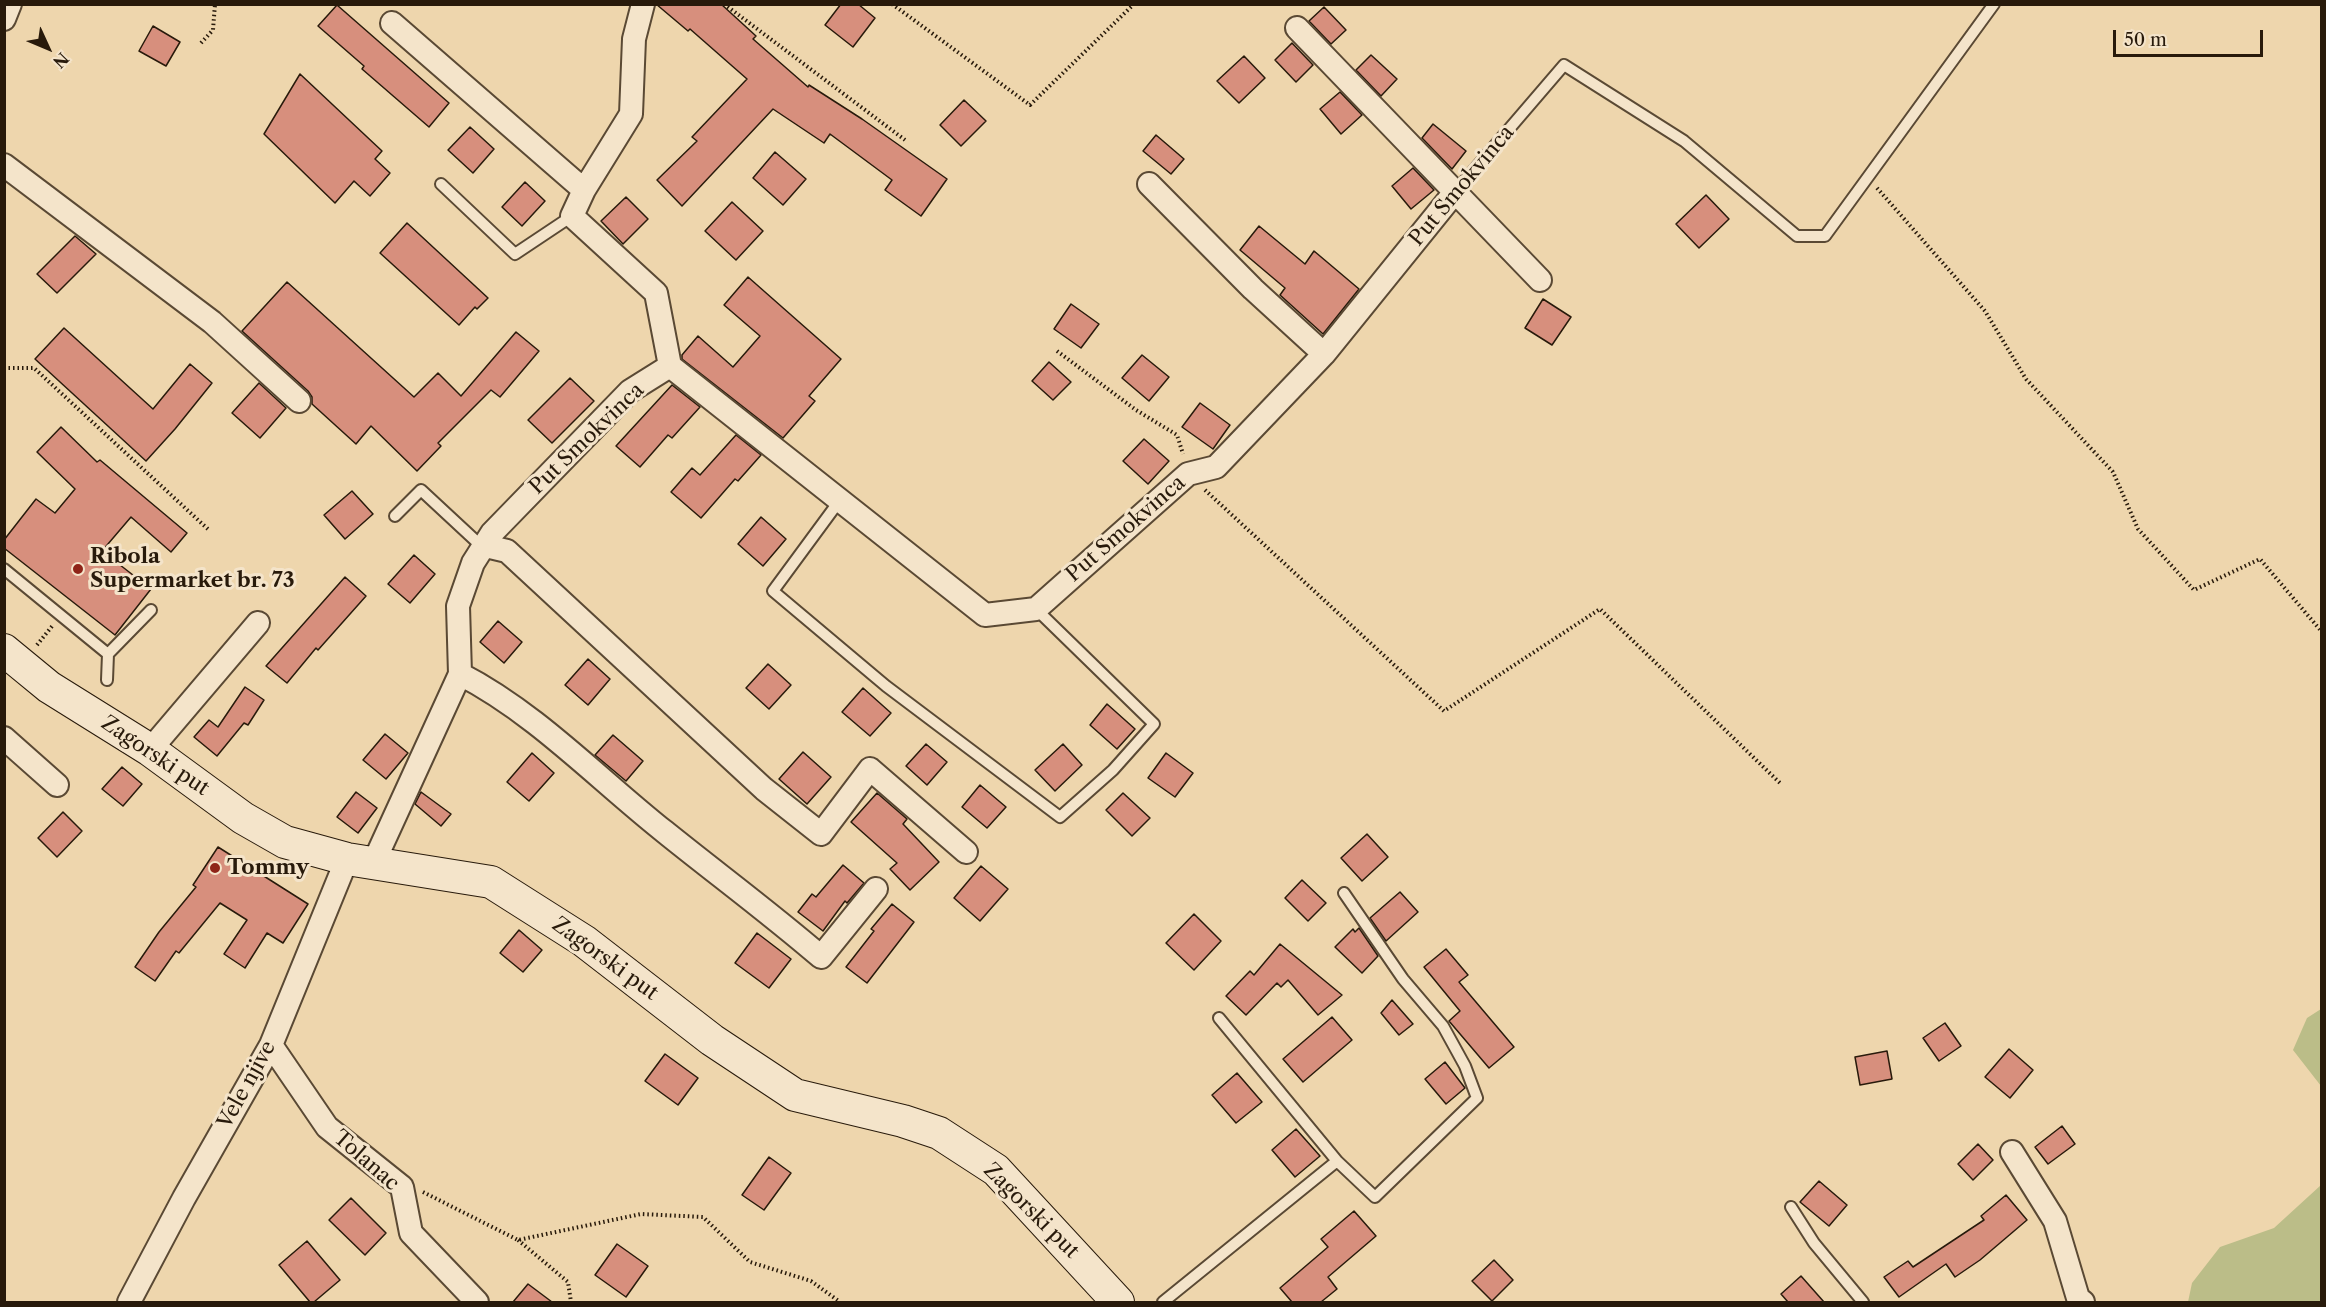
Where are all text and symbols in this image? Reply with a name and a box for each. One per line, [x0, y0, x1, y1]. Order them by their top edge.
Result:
north arrow [18, 18, 78, 78]
scale bar [2116, 18, 2266, 56]
text: 50 m [2124, 29, 2167, 51]
text: N [49, 49, 73, 72]
street label: Put Smokvinca [1404, 121, 1520, 251]
street label: Put Smokvinca [524, 378, 650, 500]
street label: Put Smokvinca [1061, 470, 1191, 588]
place label: Ribola Supermarket br. 73 [90, 544, 295, 594]
marker: Ribola Supermarket br. 73 [71, 562, 85, 576]
street label: Zagorski put [96, 711, 214, 801]
place label: Tommy [227, 855, 309, 881]
marker: Tommy [208, 861, 222, 875]
street label: Zagorski put [547, 912, 663, 1006]
street label: Vele njive [213, 1037, 281, 1133]
street label: Tolanac [328, 1126, 404, 1196]
street label: Zagorski put [978, 1158, 1084, 1264]

